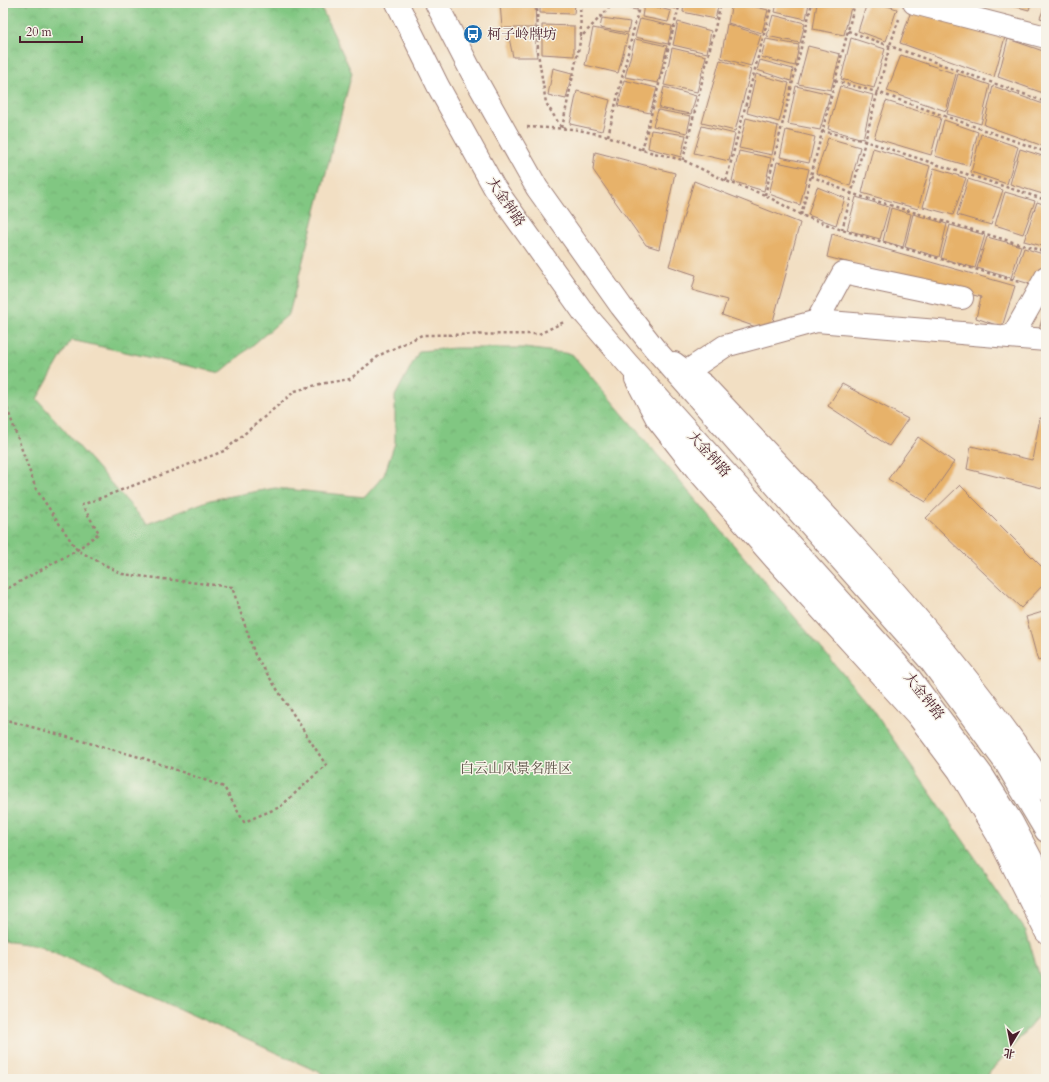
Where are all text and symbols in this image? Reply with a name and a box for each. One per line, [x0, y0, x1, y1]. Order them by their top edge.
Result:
scale bar [20, 18, 82, 44]
bus stop icon: 柯子岭牌坊 [462, 23, 484, 45]
text: 20 m [26, 24, 53, 40]
place label: 柯子岭牌坊 [487, 25, 557, 44]
street label: 大金钟路 [482, 173, 530, 231]
street label: 大金钟路 [683, 427, 735, 481]
street label: 大金钟路 [899, 668, 949, 724]
park label: 白云山风景名胜区 [460, 759, 572, 778]
north arrow [991, 1024, 1031, 1064]
text: 北 [1003, 1045, 1016, 1062]

